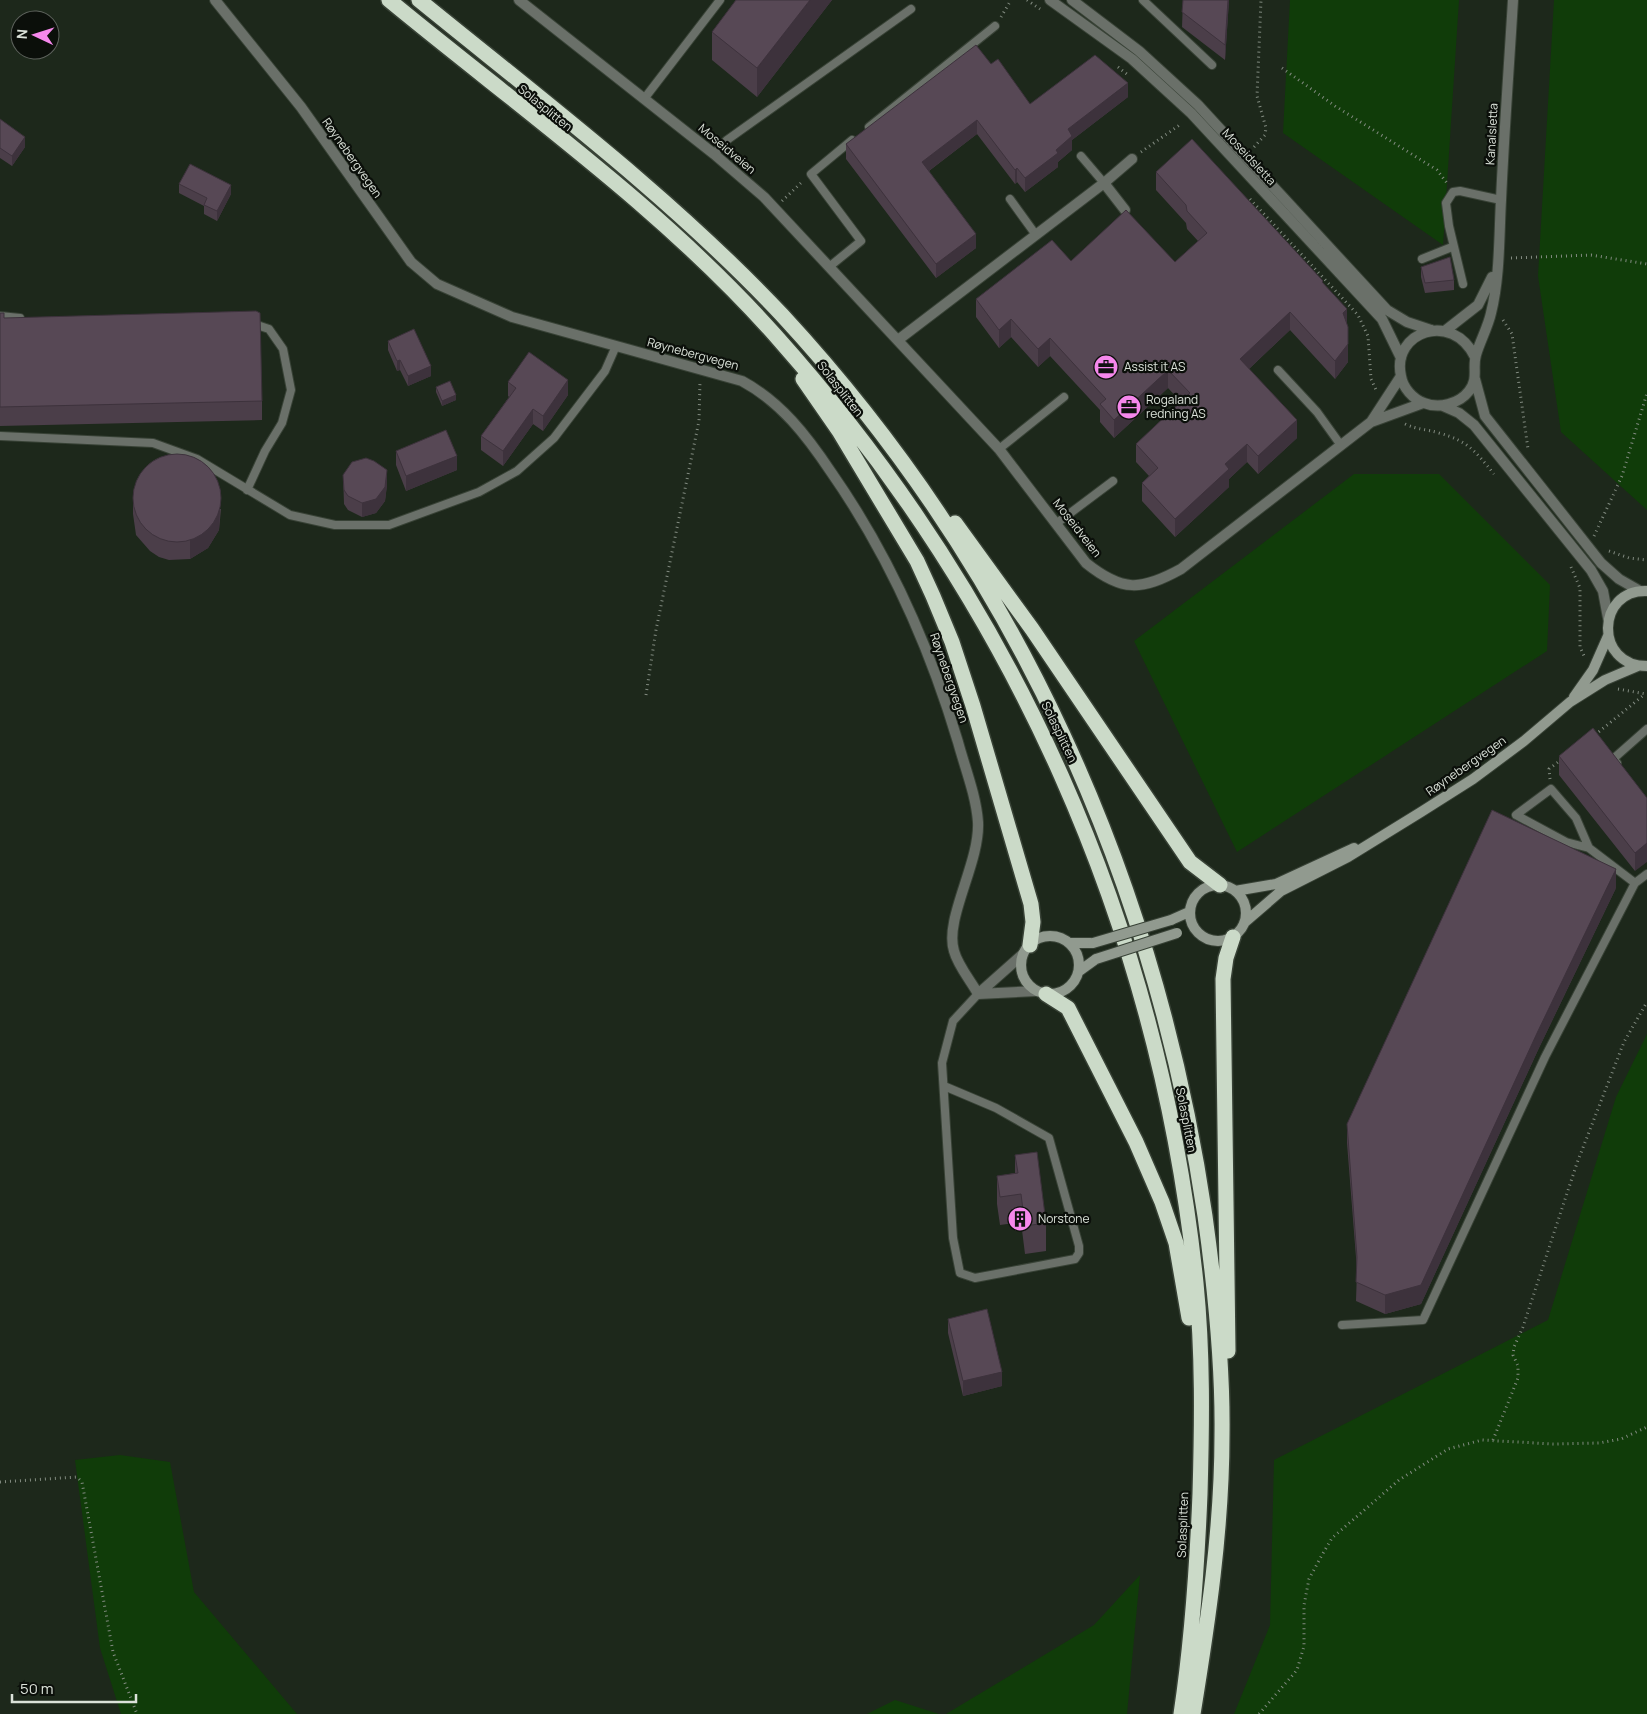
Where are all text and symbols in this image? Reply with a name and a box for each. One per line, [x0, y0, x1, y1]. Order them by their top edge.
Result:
north arrow [10, 10, 60, 60]
text: N [12, 28, 31, 40]
street label: Solasplitten [514, 80, 576, 135]
street label: Kanalsletta [1481, 103, 1502, 165]
street label: Røynebergvegen [318, 114, 386, 201]
street label: Moseidveien [695, 120, 760, 178]
street label: Moseidsletta [1219, 125, 1280, 189]
street label: Røynebergvegen [645, 333, 741, 374]
office icon: Assist it AS [1093, 354, 1119, 380]
street label: Solasplitten [813, 358, 867, 420]
place label: Assist it AS [1124, 358, 1185, 375]
place label: Rogaland redning AS [1146, 391, 1206, 422]
office icon: Rogaland redning AS [1116, 394, 1142, 420]
street label: Moseidveien [1049, 495, 1106, 561]
street label: Røynebergvegen [926, 631, 973, 725]
street label: Solasplitten [1037, 698, 1082, 765]
street label: Røynebergvegen [1422, 732, 1509, 800]
street label: Solasplitten [1172, 1086, 1201, 1154]
building icon: Norstone [1007, 1206, 1033, 1232]
place label: Norstone [1038, 1210, 1089, 1227]
street label: Solasplitten [1173, 1492, 1192, 1558]
scale bar [12, 1672, 136, 1704]
text: 50 m [20, 1678, 54, 1699]

